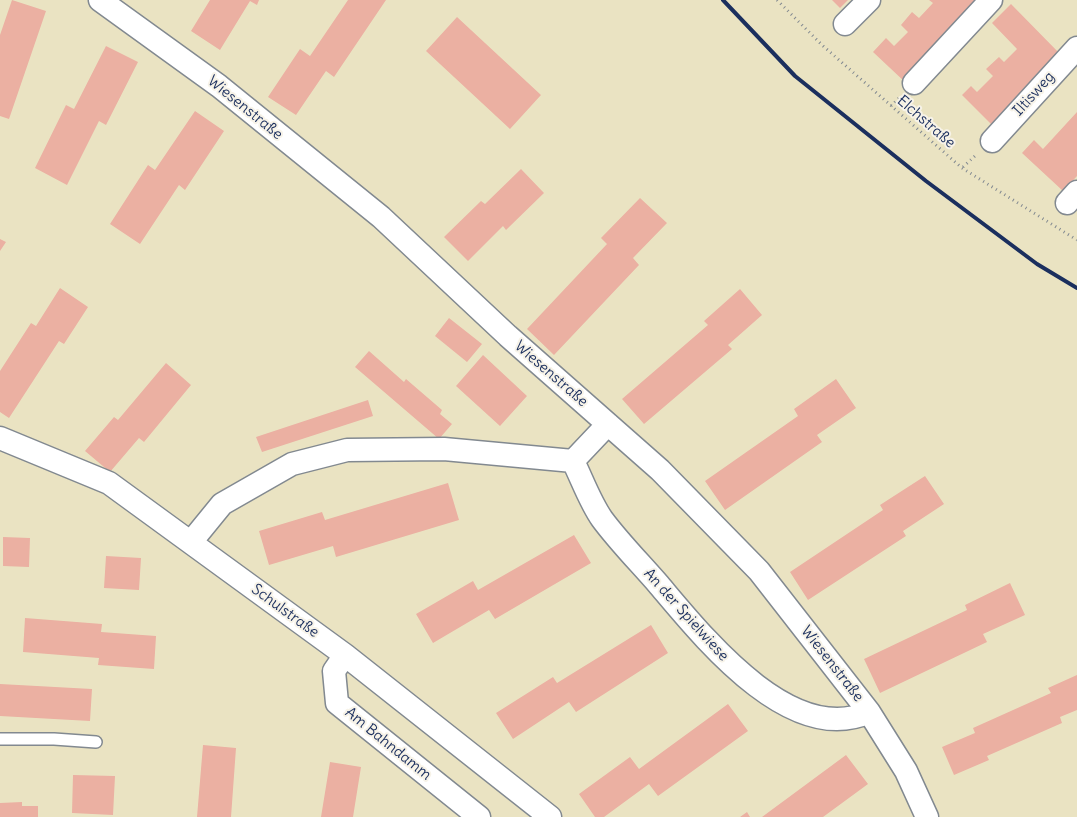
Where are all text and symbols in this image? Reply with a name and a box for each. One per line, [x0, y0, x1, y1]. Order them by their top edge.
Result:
street label: Iltisweg [1009, 68, 1059, 120]
street label: Wiesenstraße [204, 72, 286, 144]
street label: Elchstraße [893, 92, 959, 152]
street label: Wiesenstraße [511, 337, 591, 411]
street label: An der Spielwiese [640, 565, 732, 665]
street label: Schulstraße [248, 580, 322, 642]
street label: Wiesenstraße [797, 622, 867, 706]
street label: Am Bahndamm [341, 704, 435, 784]

